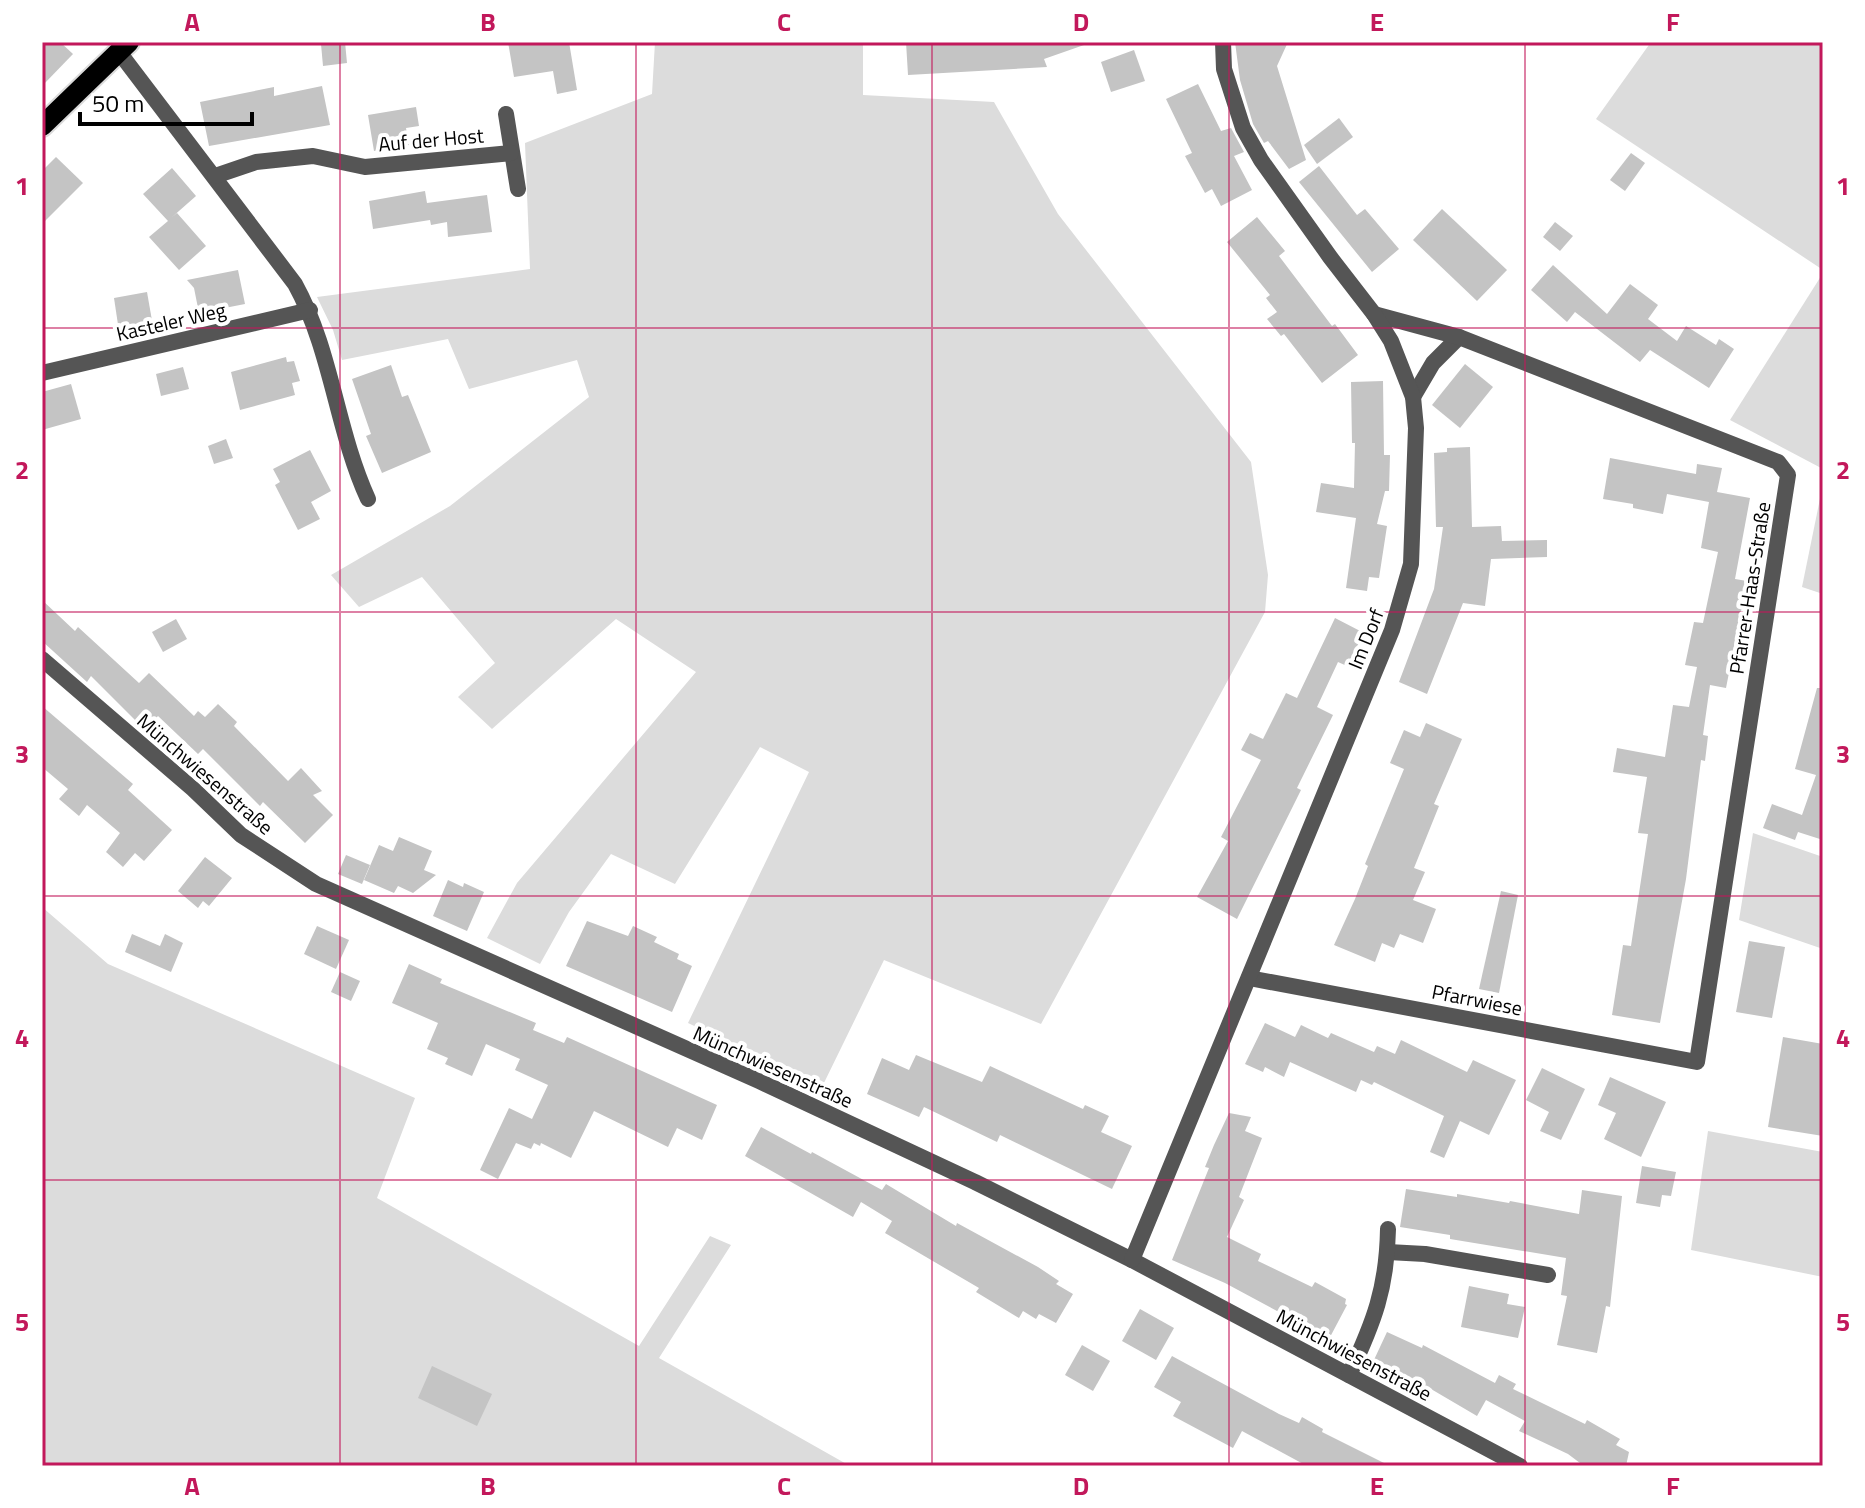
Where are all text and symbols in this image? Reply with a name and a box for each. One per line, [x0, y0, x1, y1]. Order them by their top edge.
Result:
text: A [184, 2, 200, 41]
text: B [480, 2, 496, 41]
text: C [777, 2, 791, 41]
text: D [1073, 2, 1089, 41]
text: E [1370, 2, 1384, 41]
text: F [1666, 2, 1680, 41]
scale bar [80, 76, 252, 126]
text: 50 m [92, 85, 144, 121]
street label: Auf der Host [377, 119, 485, 160]
text: 1 [15, 166, 29, 205]
text: 1 [1836, 166, 1850, 205]
street label: Kasteler Weg [113, 294, 229, 349]
text: 2 [15, 450, 29, 489]
text: 2 [1836, 450, 1850, 489]
street label: Pfarrer-Haas-Straße [1721, 500, 1778, 676]
street label: Im Dorf [1339, 603, 1392, 674]
street label: Münchwiesenstraße [130, 705, 280, 842]
text: 3 [15, 734, 29, 773]
text: 3 [1836, 734, 1850, 773]
street label: Pfarrwiese [1429, 976, 1525, 1023]
street label: Münchwiesenstraße [688, 1017, 858, 1116]
text: 4 [15, 1018, 29, 1057]
text: 4 [1836, 1018, 1850, 1057]
street label: Münchwiesenstraße [1271, 1300, 1438, 1409]
text: 5 [15, 1302, 29, 1341]
text: 5 [1836, 1302, 1850, 1341]
text: A [184, 1466, 200, 1505]
text: B [480, 1466, 496, 1505]
text: C [777, 1466, 791, 1505]
text: D [1073, 1466, 1089, 1505]
text: E [1370, 1466, 1384, 1505]
text: F [1666, 1466, 1680, 1505]

